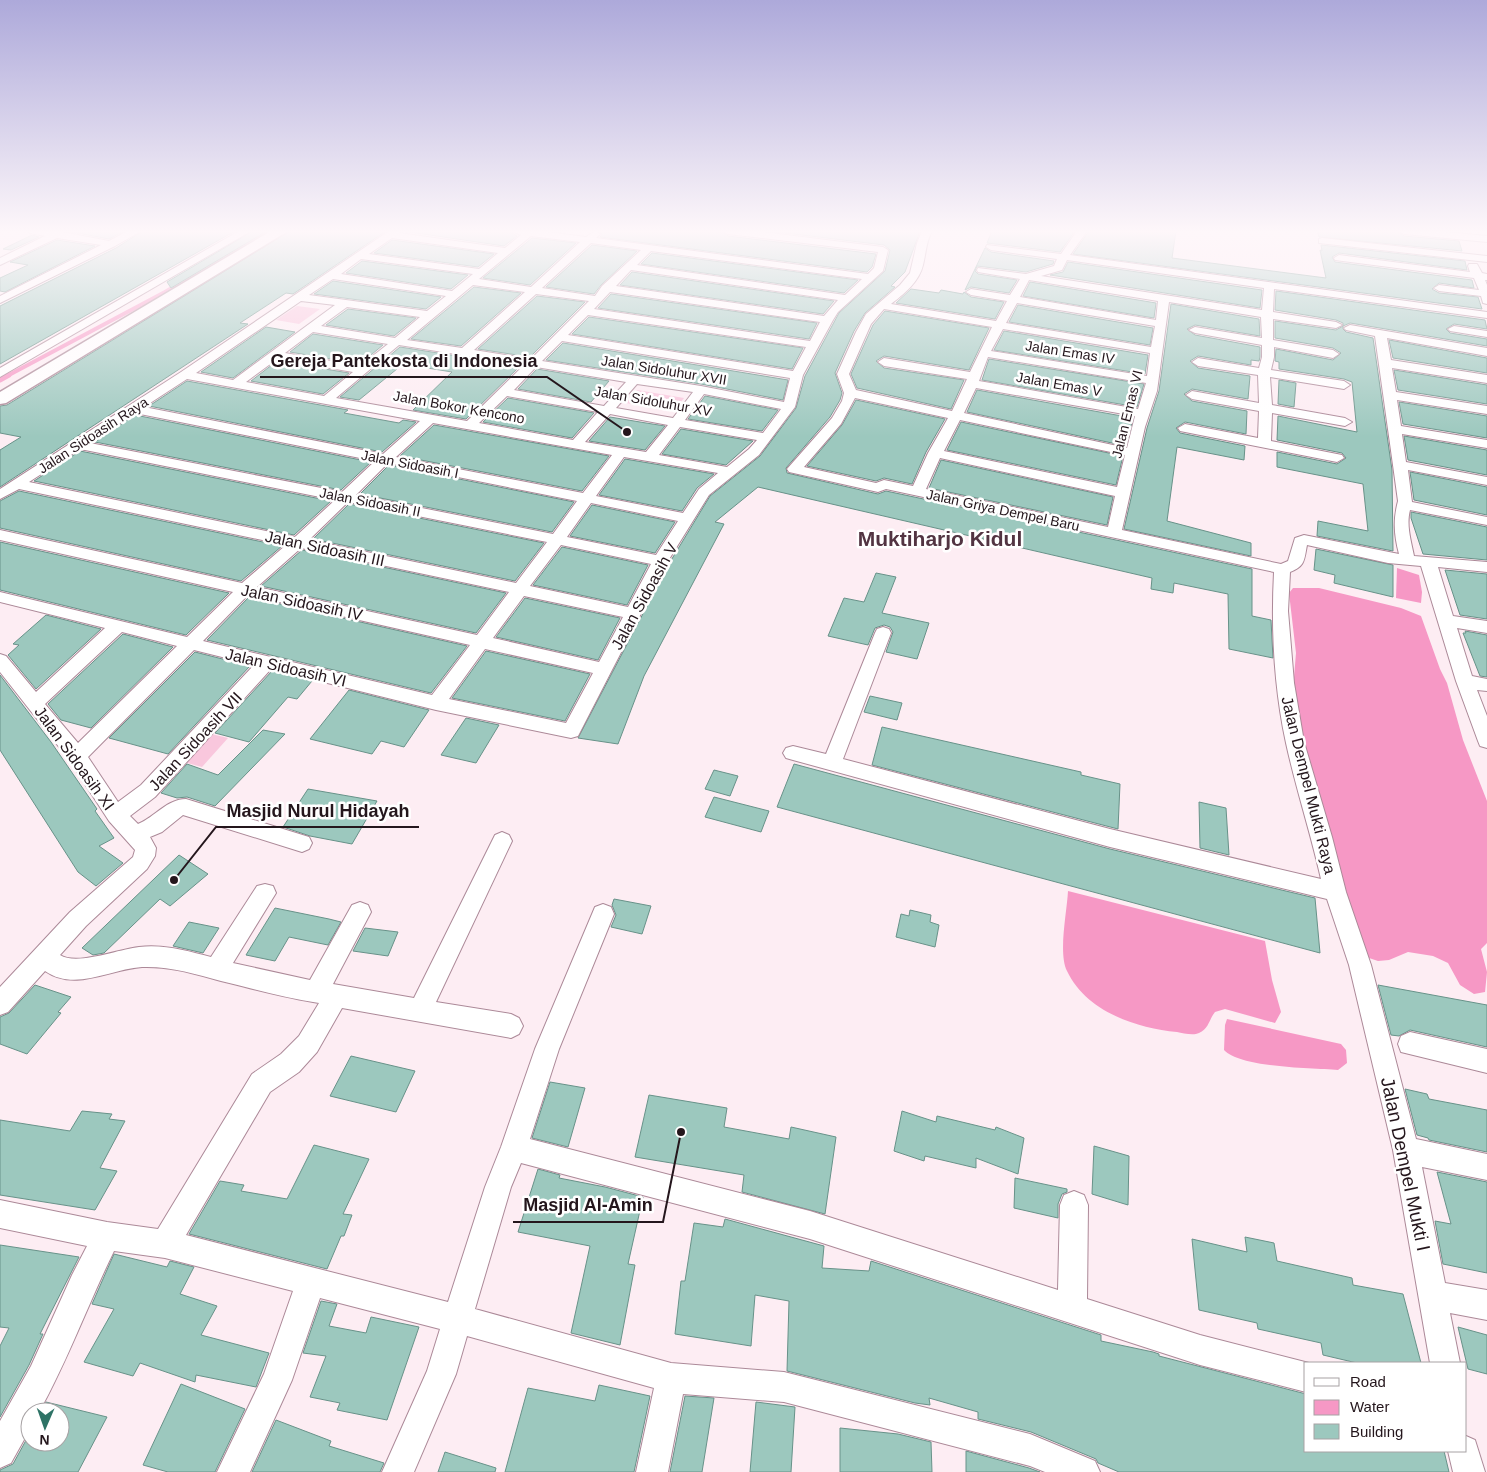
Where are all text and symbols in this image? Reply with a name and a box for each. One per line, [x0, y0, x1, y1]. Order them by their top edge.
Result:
street label: Jalan Emas IV [1024, 337, 1116, 367]
callout: Gereja Pantekosta di Indonesia [260, 344, 547, 377]
text: Gereja Pantekosta di Indonesia [270, 351, 539, 371]
street label: Jalan Sidoluhur XVII [600, 352, 728, 388]
street label: Jalan Emas VI [1108, 368, 1146, 460]
street label: Jalan Emas V [1015, 369, 1104, 399]
street label: Jalan Sidoluhur XV [593, 383, 714, 419]
street label: Jalan Bokor Kencono [392, 388, 526, 426]
street label: Jalan Sidoasih Raya [35, 393, 151, 476]
street label: Jalan Sidoasih I [360, 447, 460, 481]
street label: Jalan Sidoasih II [318, 484, 422, 520]
street label: Jalan Griya Dempel Baru [925, 486, 1081, 534]
district label: Muktiharjo Kidul [858, 527, 1022, 550]
street label: Jalan Sidoasih III [264, 528, 386, 569]
street label: Jalan Sidoasih V [608, 540, 681, 652]
street label: Jalan Sidoasih IV [240, 581, 364, 624]
street label: Jalan Sidoasih VI [224, 645, 348, 690]
street label: Jalan Sidoasih VII [145, 689, 245, 794]
street label: Jalan Dempel Mukti Raya [1278, 695, 1339, 876]
street label: Jalan Sidoasih XI [31, 703, 118, 813]
callout: Masjid Nurul Hidayah [216, 794, 419, 827]
text: Masjid Nurul Hidayah [226, 801, 410, 821]
street label: Jalan Dempel Mukti I [1377, 1075, 1434, 1253]
callout: Masjid Al-Amin [513, 1189, 663, 1222]
text: Masjid Al-Amin [523, 1195, 653, 1215]
legend [1304, 1362, 1467, 1452]
text: Road [1350, 1373, 1386, 1390]
text: Water [1350, 1398, 1389, 1415]
north arrow [20, 1402, 70, 1452]
text: Building [1350, 1423, 1403, 1440]
text: N [39, 1432, 50, 1448]

